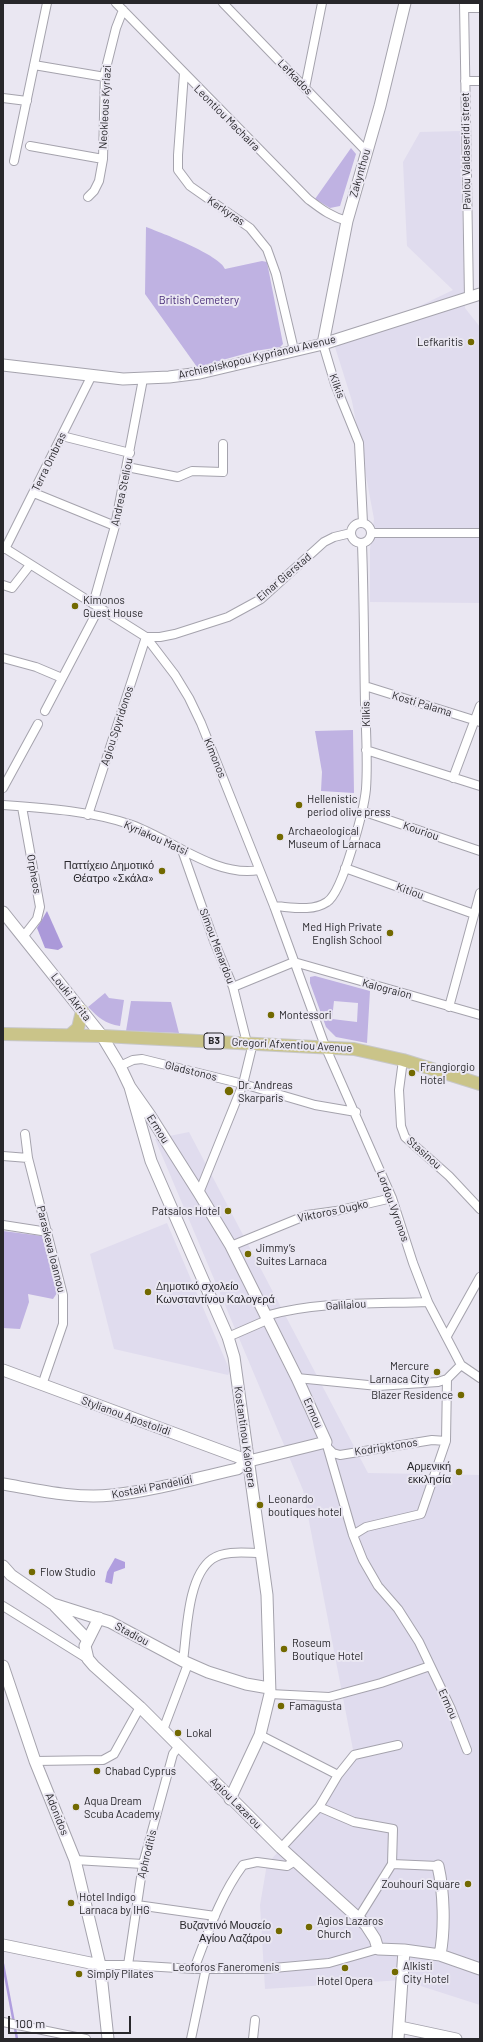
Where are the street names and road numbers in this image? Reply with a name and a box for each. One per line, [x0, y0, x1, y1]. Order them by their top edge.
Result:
street label: Lefkados [275, 56, 315, 98]
street label: Neokleous Kyriazi [96, 65, 114, 149]
street label: Leontiou Machaira [191, 82, 263, 154]
street label: Pavlou Valdaseridi street [458, 92, 474, 210]
street label: Zakynthou [347, 147, 373, 199]
street label: Kerkyras [205, 194, 247, 228]
street label: Archiepiskopou Kyprianou Avenue [177, 332, 337, 382]
street label: Kilkis [326, 372, 348, 400]
street label: Terra Ombras [29, 430, 69, 494]
street label: Andrea Steliou [108, 457, 136, 527]
street label: Einar Gierstad [254, 550, 314, 604]
street label: Agiou Spyridonos [98, 685, 136, 767]
street label: Kosti Palama [391, 689, 453, 719]
street label: Kilkis [359, 701, 373, 727]
street label: Kimonos [201, 736, 229, 780]
street label: Kyriakou Matsi [122, 818, 190, 858]
street label: Kouriou [401, 819, 441, 843]
street label: Orpheos [24, 853, 44, 895]
street label: Kitiou [394, 880, 426, 902]
street label: Simou Menardou [197, 907, 237, 985]
street label: Louki Akrita [48, 970, 94, 1024]
street label: Kalograion [361, 976, 413, 1002]
road number: B3 [204, 1033, 224, 1049]
street label: Gregori Afxentiou Avenue [231, 1035, 353, 1055]
street label: Gladstonos [164, 1058, 218, 1084]
street label: Ermou [144, 1112, 172, 1146]
street label: Stasinou [404, 1134, 444, 1172]
street label: Lordou Vyronos [374, 1169, 412, 1243]
street label: Viktoros Ougko [296, 1197, 370, 1225]
street label: Paraskeva Ioannou [34, 1204, 68, 1294]
street label: Galilaiou [325, 1297, 367, 1313]
street label: Kostantinou Kalogera [231, 1385, 259, 1489]
street label: Stylianou Apostolidi [79, 1394, 173, 1438]
street label: Ermou [301, 1396, 325, 1430]
street label: Kodrigktonos [353, 1435, 419, 1459]
street label: Kostaki Pandelidi [111, 1473, 193, 1501]
street label: Stadiou [113, 1620, 151, 1648]
street label: Ermou [436, 1687, 460, 1721]
street label: Agiou Lazarou [207, 1774, 265, 1832]
street label: Adonidos [43, 1791, 71, 1837]
street label: Aphroditis [135, 1828, 159, 1880]
street label: Leoforos Faneromenis [173, 1960, 279, 1974]

